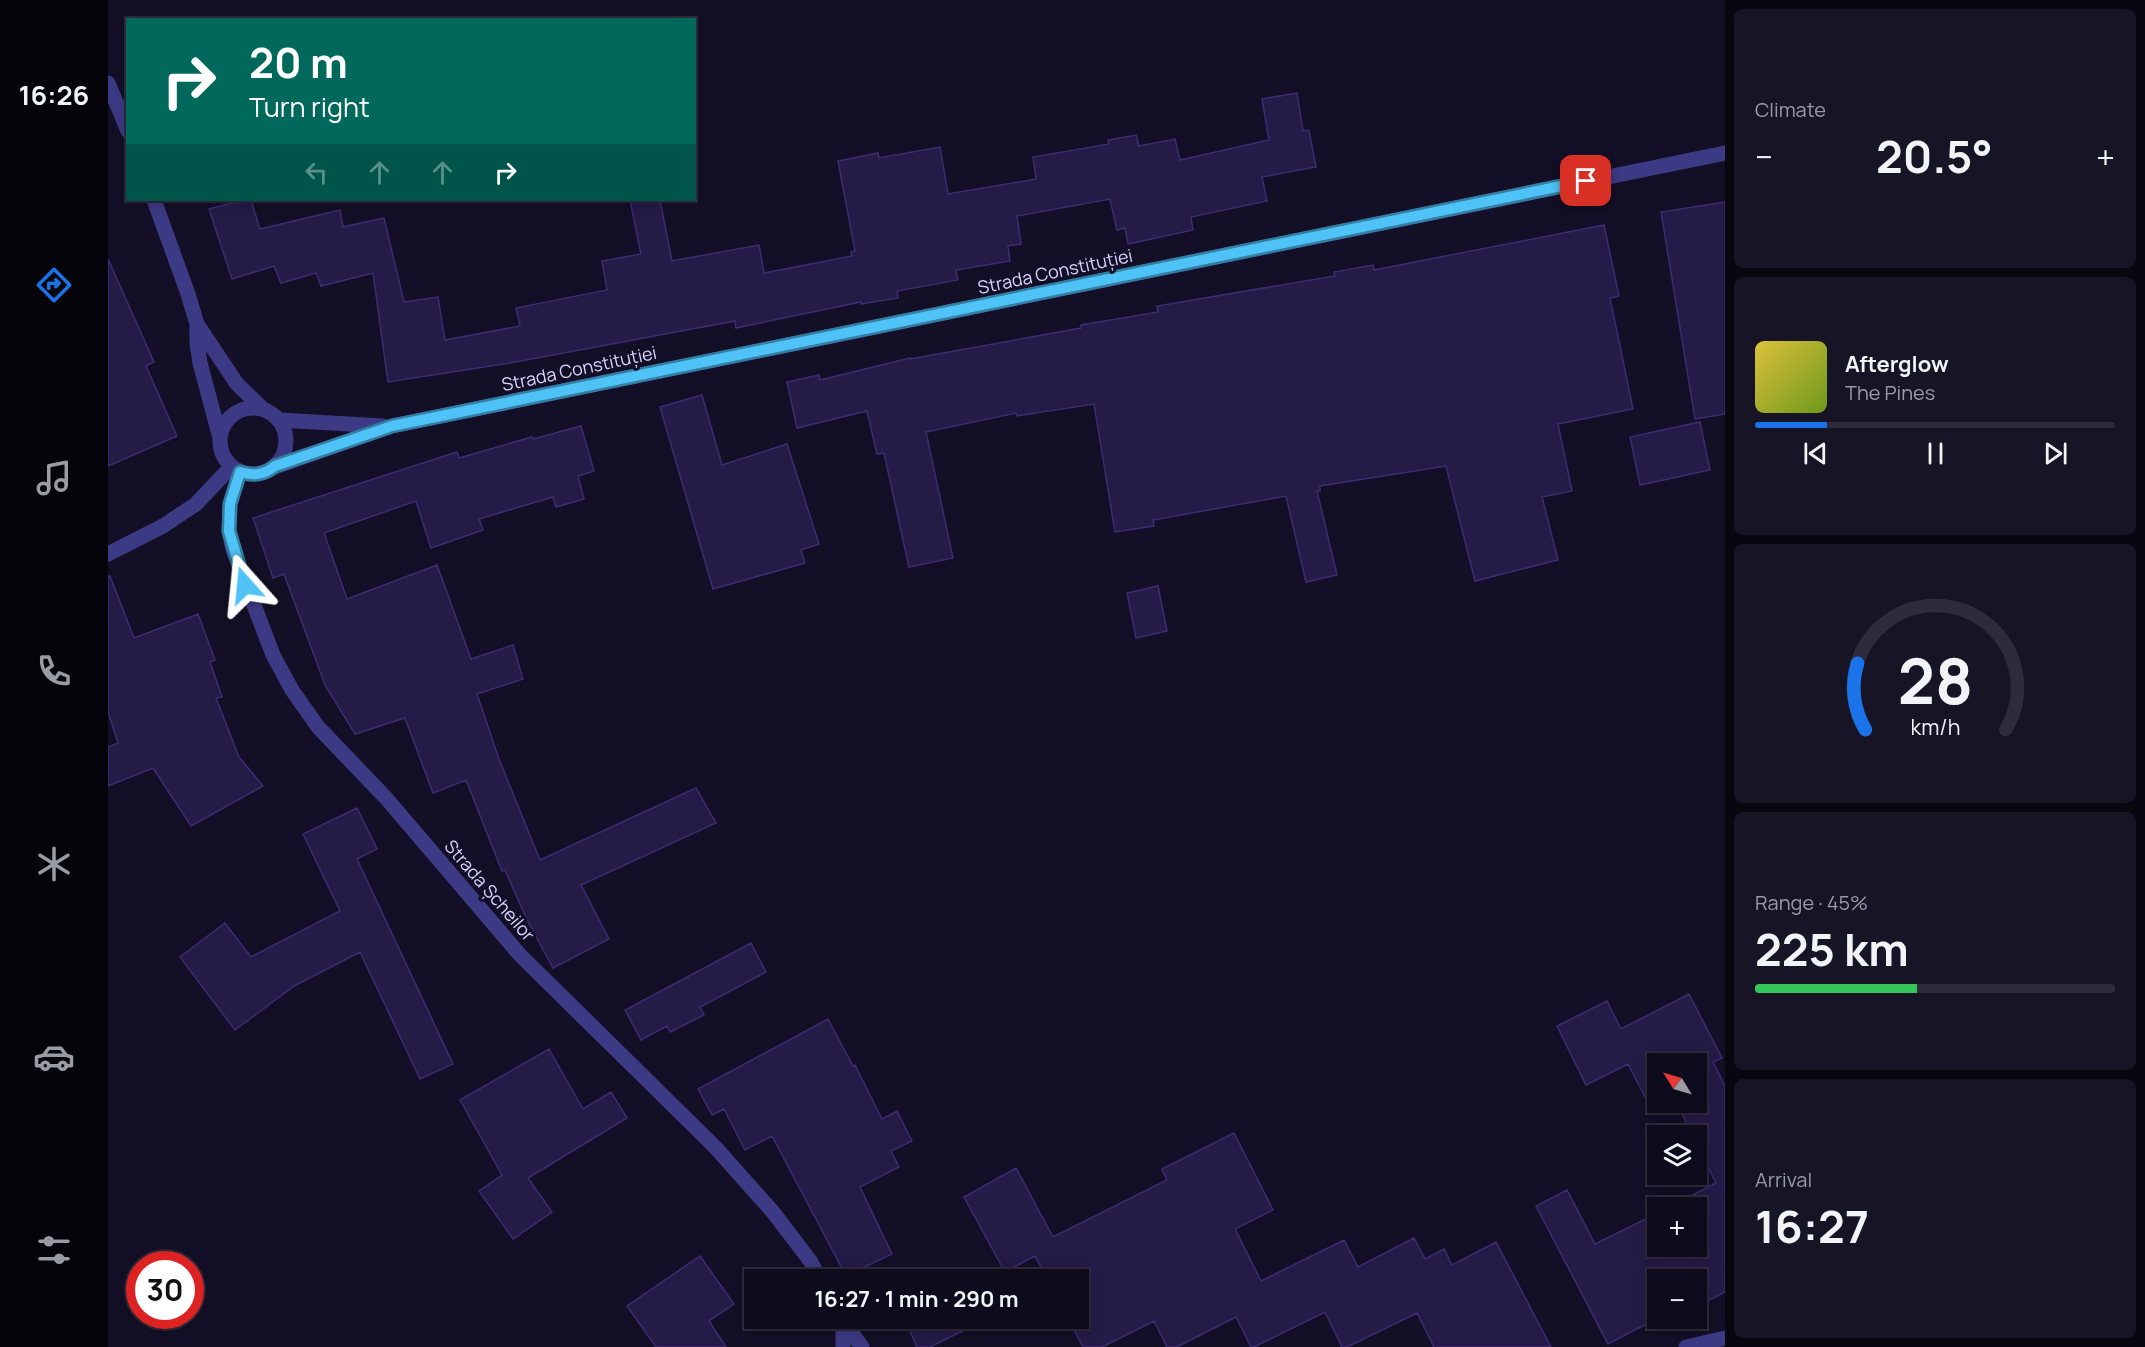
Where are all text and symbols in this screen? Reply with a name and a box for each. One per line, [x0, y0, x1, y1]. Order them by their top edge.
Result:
text: 20 m [249, 33, 348, 91]
icon: right [150, 42, 228, 120]
text: 16:26 [19, 76, 89, 113]
text: Turn right [249, 88, 370, 125]
text: Climate [1755, 96, 1826, 123]
text: 20.5° [1876, 125, 1993, 187]
text: − [1755, 134, 1773, 179]
text: + [2096, 134, 2115, 179]
pin [1560, 155, 1611, 206]
icon: left [300, 156, 333, 189]
icon: ahead [363, 156, 396, 189]
icon: ahead [426, 156, 459, 189]
icon: right [489, 156, 522, 189]
icon: arrive [1569, 164, 1602, 197]
street label: Strada Constituției [975, 243, 1135, 299]
icon: directions [33, 264, 75, 306]
street label: Strada Constituției [499, 340, 659, 396]
text: Afterglow [1845, 349, 1949, 379]
text: The Pines [1845, 379, 1935, 406]
icon: previous [1799, 437, 1832, 470]
icon: pause [1919, 437, 1952, 470]
icon: next [2039, 437, 2072, 470]
icon: music [33, 457, 75, 499]
position arrow [213, 553, 277, 617]
text: 28 [1897, 638, 1973, 724]
icon: phone [33, 650, 75, 692]
text: km/h [1910, 713, 1960, 742]
street label: Strada Șcheilor [439, 834, 541, 946]
icon: climate [33, 843, 75, 885]
text: Range · 45% [1755, 889, 1868, 916]
text: 225 km [1755, 918, 1909, 980]
icon: car [33, 1036, 75, 1078]
north arrow [1647, 1053, 1707, 1113]
map controls [1647, 1053, 1707, 1329]
button: layers [1647, 1125, 1707, 1185]
text: Arrival [1755, 1166, 1812, 1193]
text: 16:27 [1755, 1195, 1869, 1257]
button: + [1647, 1197, 1707, 1257]
icon: filters [33, 1229, 75, 1271]
speed limit sign: 30 [126, 1251, 204, 1329]
button: − [1647, 1269, 1707, 1329]
text: 16:27 · 1 min · 290 m [814, 1284, 1019, 1314]

